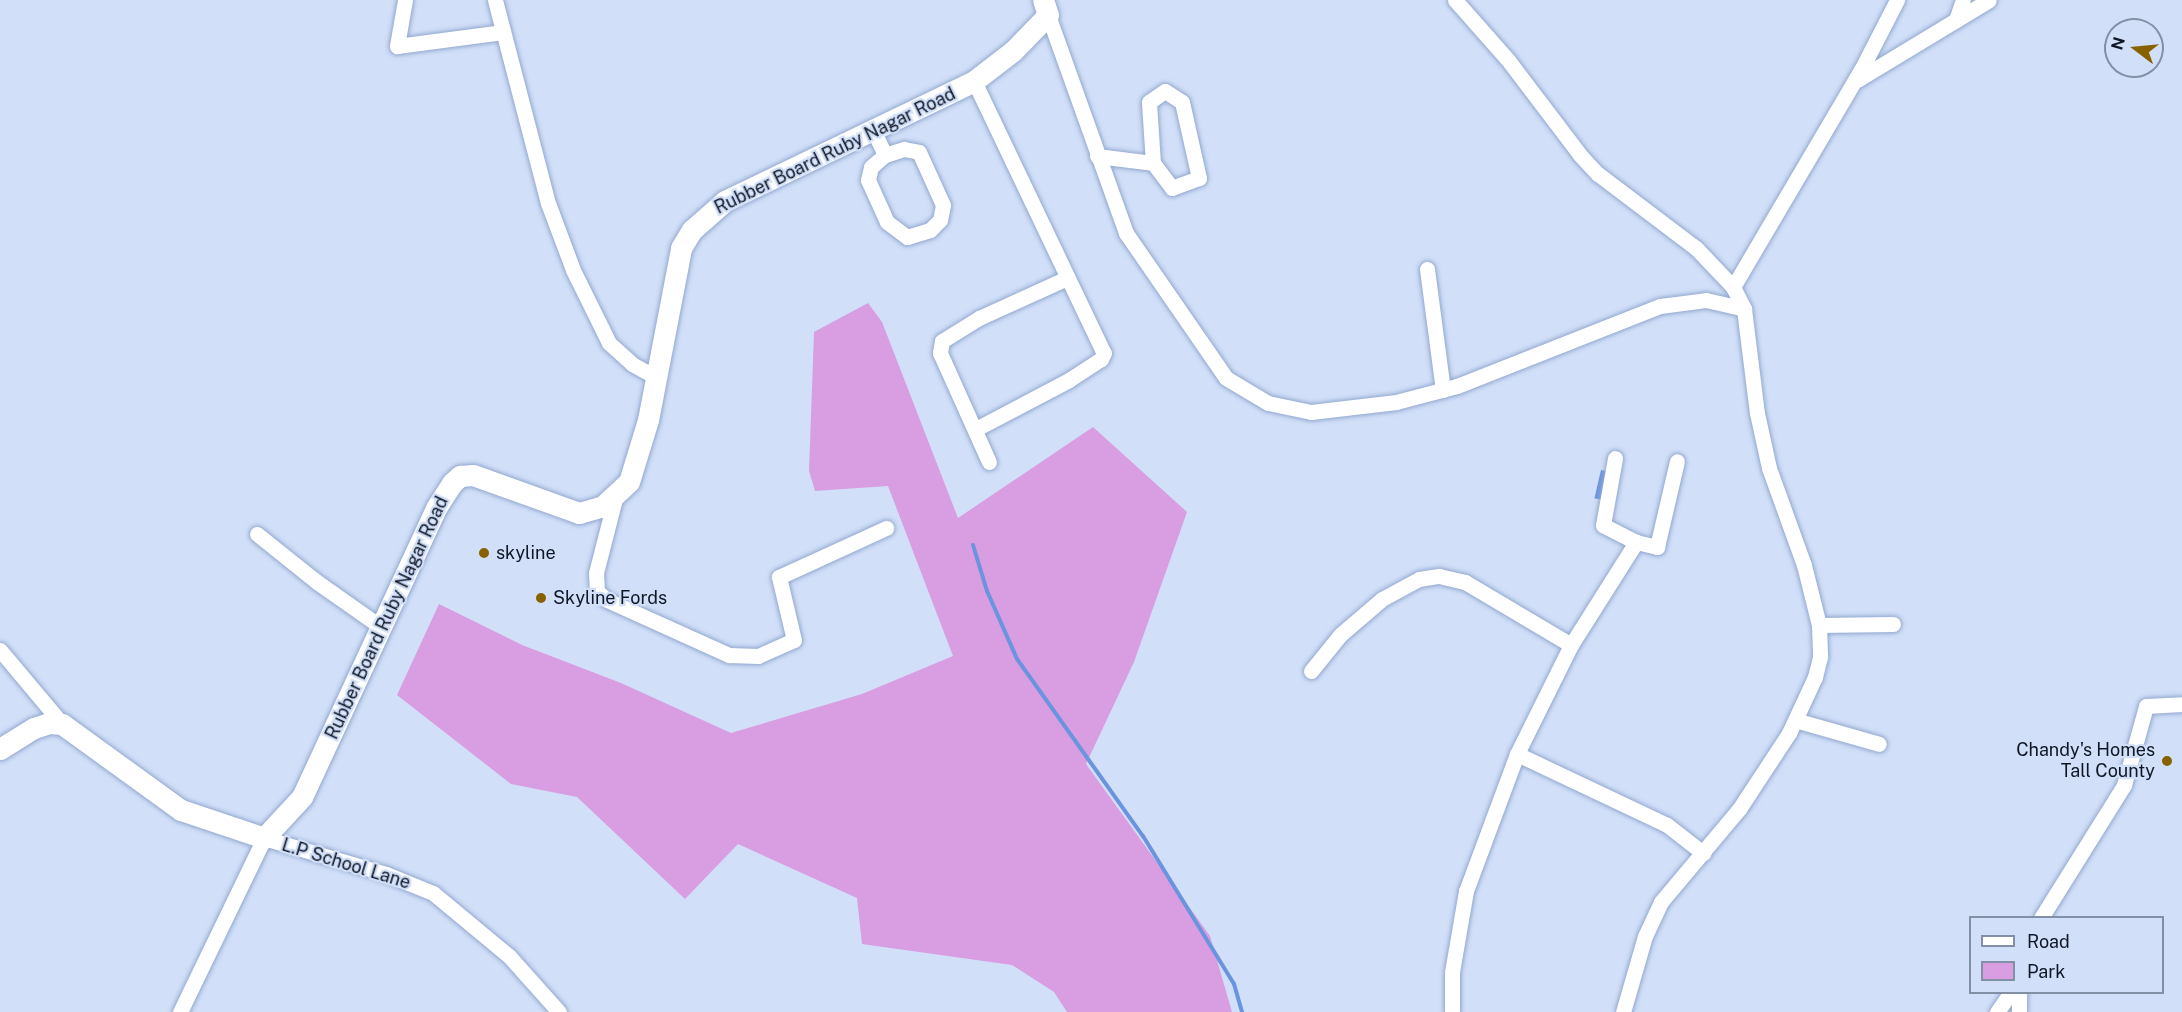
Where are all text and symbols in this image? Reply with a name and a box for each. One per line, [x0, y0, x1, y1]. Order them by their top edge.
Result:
north arrow [2104, 18, 2164, 78]
text: N [2107, 35, 2129, 52]
street label: Rubber Board Ruby Nagar Road [711, 83, 959, 219]
street label: Rubber Board Ruby Nagar Road [321, 493, 453, 743]
place label: skyline [496, 542, 556, 564]
marker: skyline [477, 546, 491, 560]
place label: Skyline Fords [553, 587, 667, 609]
marker: Skyline Fords [534, 591, 548, 605]
place label: Chandy's Homes Tall County [2016, 740, 2155, 783]
marker: Chandy's Homes Tall County [2160, 754, 2174, 768]
street label: L.P School Lane [279, 834, 413, 894]
legend [1969, 916, 2164, 994]
text: Road [2027, 931, 2070, 952]
text: Park [2027, 961, 2065, 982]

